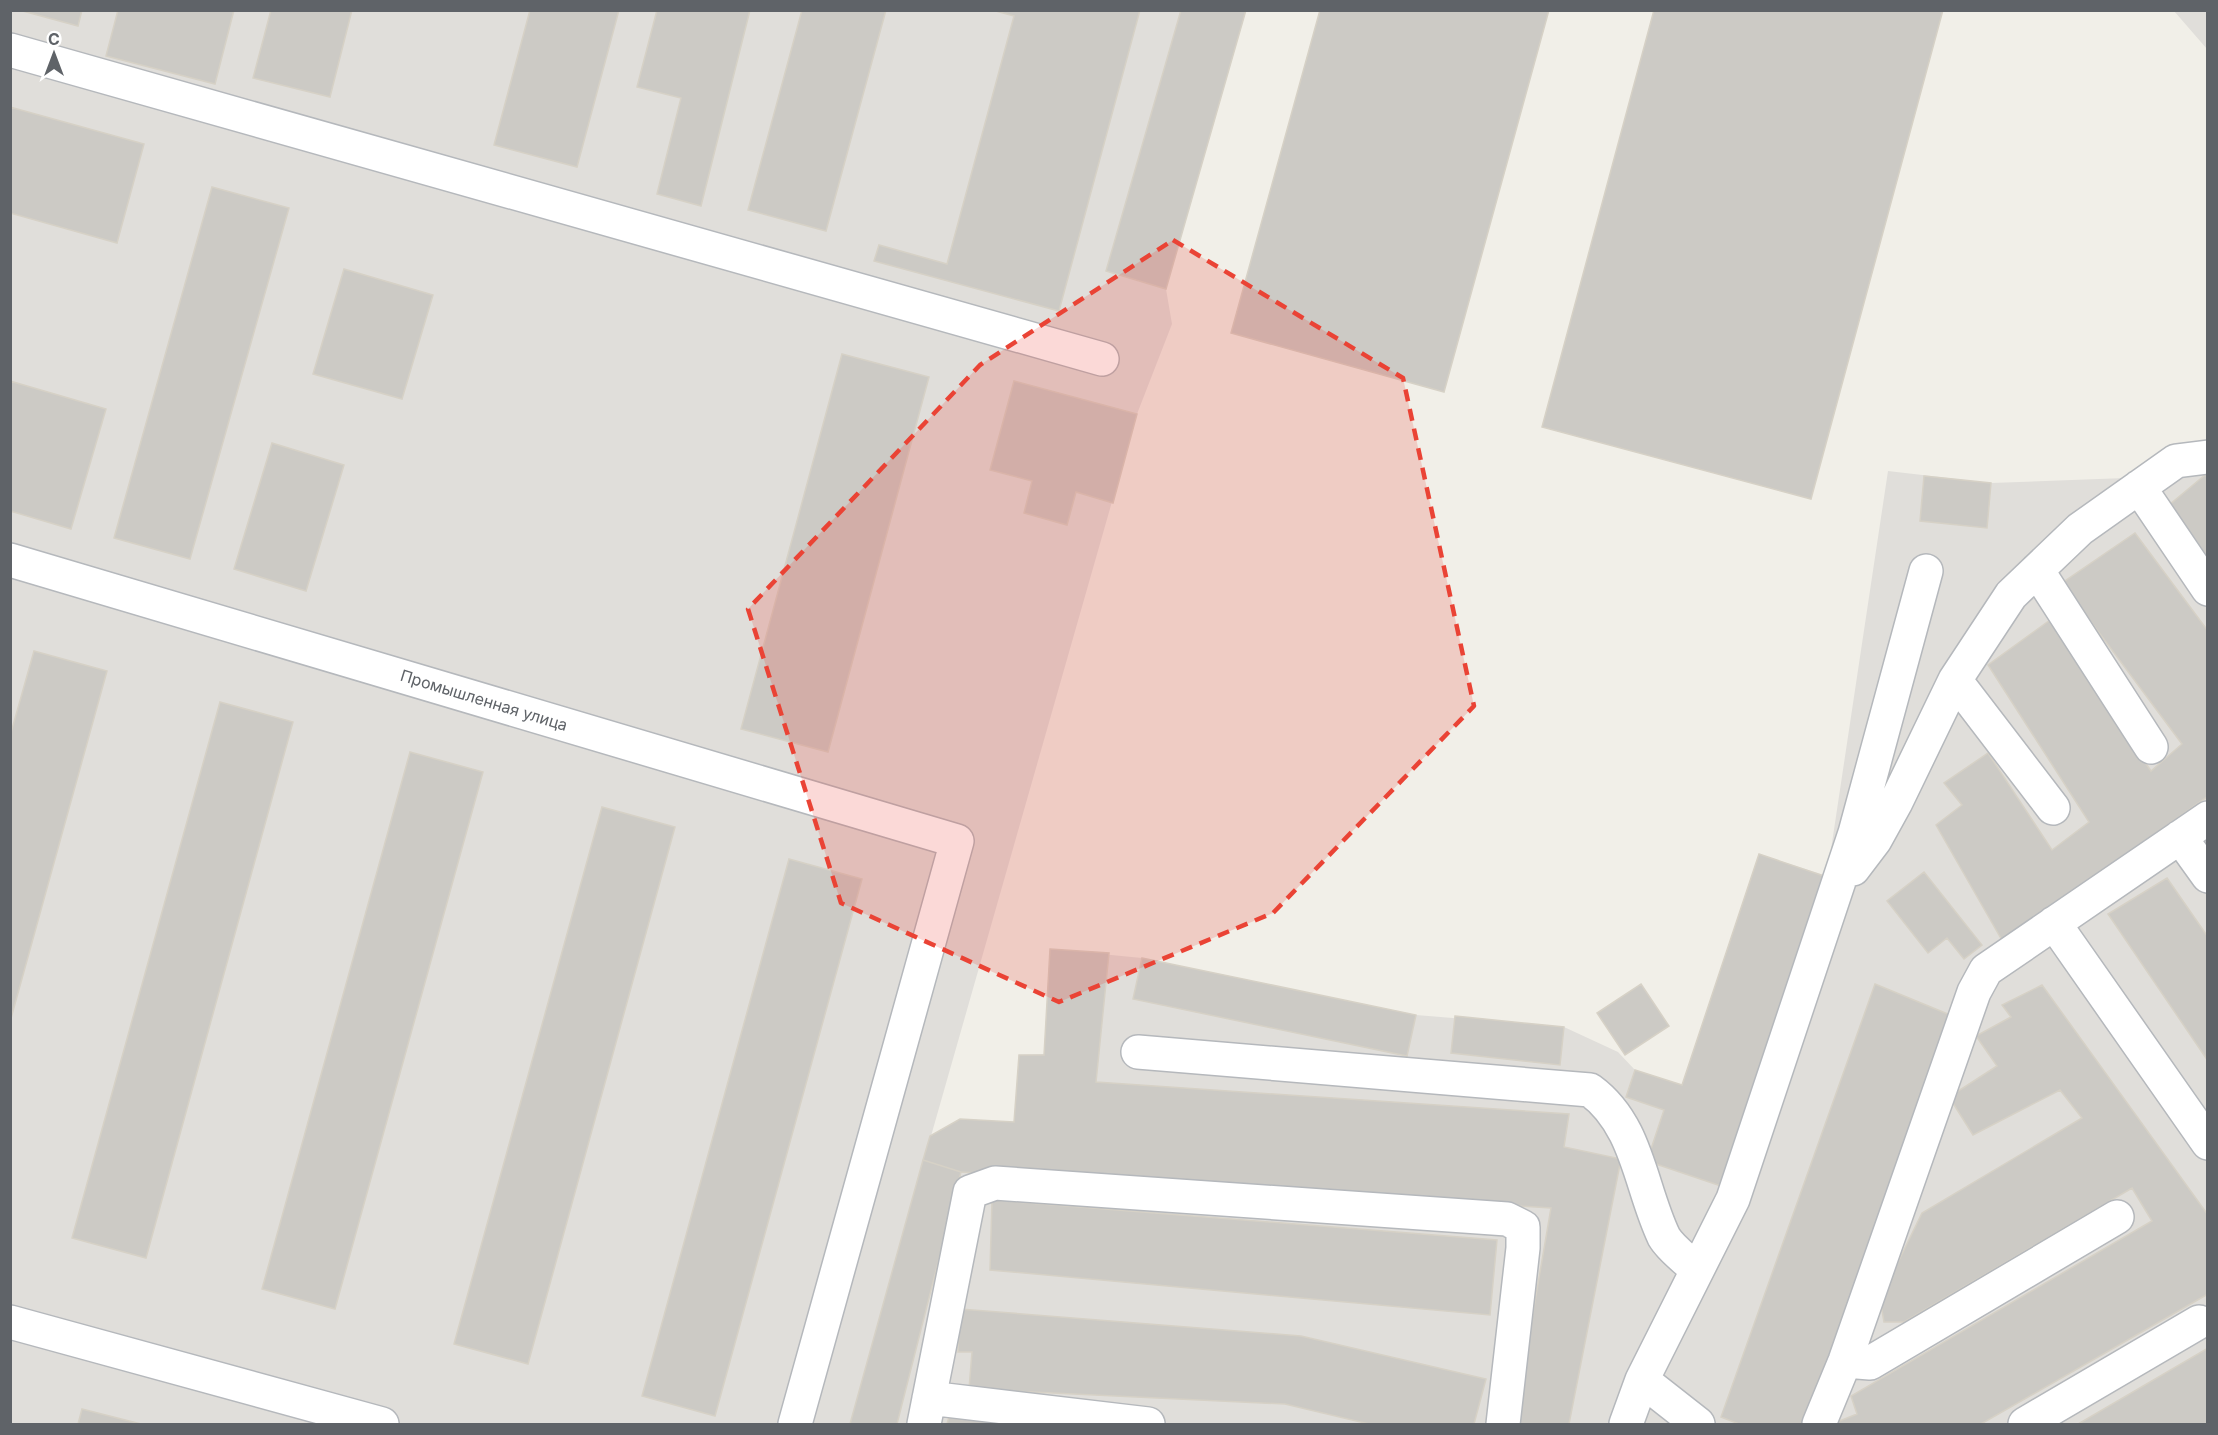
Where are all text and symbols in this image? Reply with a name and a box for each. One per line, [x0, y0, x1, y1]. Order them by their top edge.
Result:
north arrow [24, 24, 84, 84]
text: С [48, 29, 60, 49]
street label: Промышленная улица [398, 665, 570, 735]

